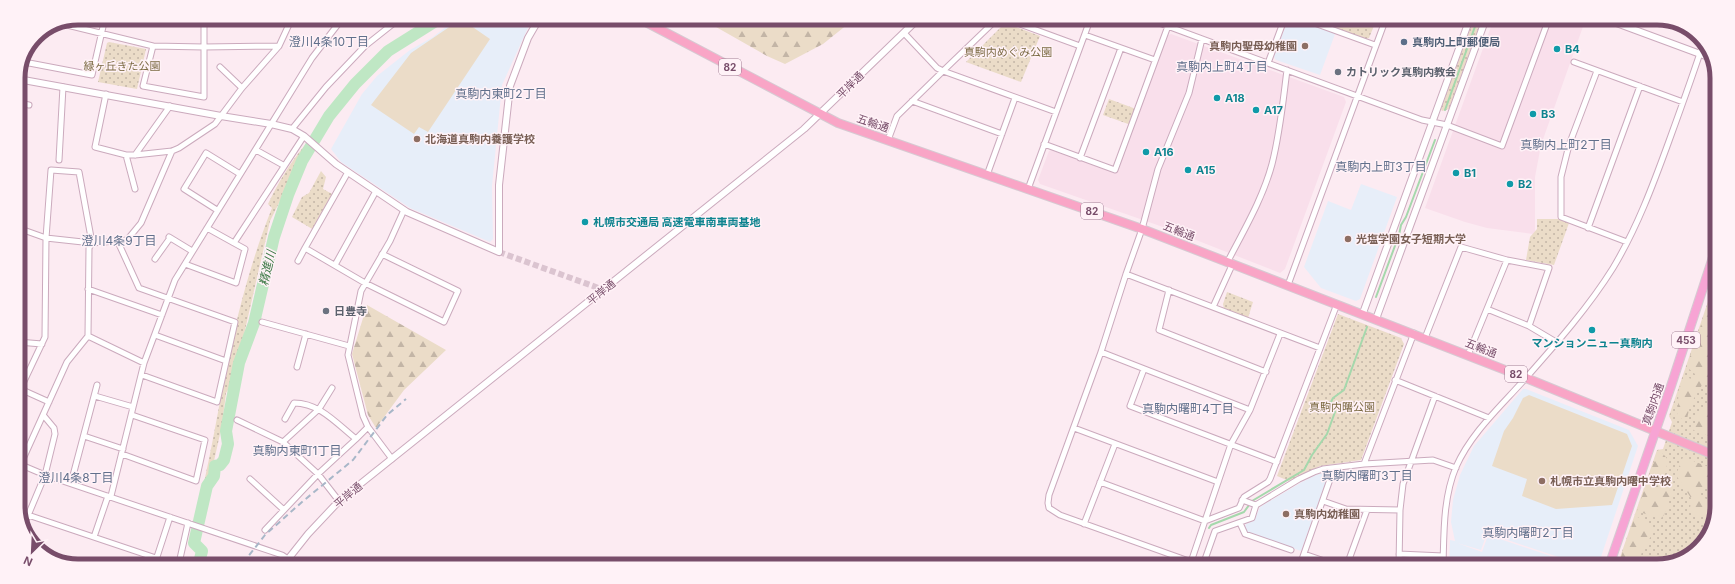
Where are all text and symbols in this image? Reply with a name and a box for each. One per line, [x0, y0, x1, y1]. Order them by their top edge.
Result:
district label: 澄川4条10丁目 [289, 34, 369, 49]
place label: 真駒内上町郵便局 [1412, 35, 1500, 49]
marker: 真駒内上町郵便局 [1399, 37, 1409, 47]
place label: 真駒内聖母幼稚園 [1209, 39, 1297, 53]
marker: 真駒内聖母幼稚園 [1300, 41, 1310, 51]
place label: B4 [1565, 42, 1580, 56]
marker: B4 [1552, 44, 1562, 54]
park label: 真駒内めぐみ公園 [964, 45, 1052, 59]
park label: 緑ヶ丘きた公園 [84, 59, 161, 73]
road number: 82 [719, 59, 741, 75]
district label: 真駒内上町4丁目 [1176, 59, 1268, 74]
place label: カトリック真駒内教会 [1346, 65, 1456, 79]
marker: カトリック真駒内教会 [1333, 67, 1343, 77]
street label: 平岸通 [833, 68, 867, 102]
district label: 真駒内東町2丁目 [455, 86, 547, 101]
place label: A18 [1225, 91, 1245, 105]
marker: A18 [1212, 93, 1222, 103]
place label: A17 [1264, 103, 1283, 117]
marker: A17 [1251, 105, 1261, 115]
place label: B3 [1541, 107, 1555, 121]
marker: B3 [1528, 109, 1538, 119]
street label: 五輪通 [855, 111, 891, 135]
place label: 北海道真駒内養護学校 [425, 132, 535, 146]
marker: 北海道真駒内養護学校 [412, 134, 422, 144]
district label: 真駒内上町2丁目 [1520, 137, 1612, 152]
place label: A16 [1154, 145, 1174, 159]
marker: A16 [1141, 147, 1151, 157]
district label: 真駒内上町3丁目 [1335, 159, 1427, 174]
place label: A15 [1196, 163, 1215, 177]
marker: A15 [1183, 165, 1193, 175]
place label: B1 [1464, 166, 1476, 180]
marker: B1 [1451, 168, 1461, 178]
place label: B2 [1518, 177, 1532, 191]
marker: B2 [1505, 179, 1515, 189]
road number: 82 [1081, 203, 1103, 219]
place label: 札幌市交通局 高速電車南車両基地 [593, 215, 761, 229]
marker: 札幌市交通局 高速電車南車両基地 [580, 217, 590, 227]
street label: 五輪通 [1161, 219, 1197, 243]
place label: 光塩学園女子短期大学 [1356, 232, 1466, 246]
district label: 澄川4条9丁目 [81, 233, 157, 248]
marker: 光塩学園女子短期大学 [1343, 234, 1353, 244]
water label: 精進川 [256, 247, 279, 287]
street label: 平岸通 [584, 276, 618, 308]
place label: 日豊寺 [334, 304, 367, 318]
marker: 日豊寺 [321, 306, 331, 316]
marker: マンションニュー真駒内 [1587, 325, 1597, 335]
road number: 453 [1672, 332, 1700, 348]
street label: 五輪通 [1463, 336, 1499, 360]
place label: マンションニュー真駒内 [1532, 336, 1653, 350]
road number: 82 [1505, 366, 1527, 382]
street label: 真駒内通 [1639, 381, 1667, 427]
park label: 真駒内曙公園 [1309, 400, 1375, 414]
district label: 真駒内曙町4丁目 [1142, 401, 1234, 416]
district label: 真駒内東町1丁目 [253, 443, 341, 458]
district label: 真駒内曙町3丁目 [1321, 468, 1413, 483]
district label: 澄川4条8丁目 [38, 470, 114, 485]
place label: 札幌市立真駒内曙中学校 [1550, 474, 1671, 488]
marker: 札幌市立真駒内曙中学校 [1537, 476, 1547, 486]
street label: 平岸通 [331, 479, 365, 511]
place label: 真駒内幼稚園 [1294, 507, 1360, 521]
marker: 真駒内幼稚園 [1281, 509, 1291, 519]
district label: 真駒内曙町2丁目 [1482, 525, 1574, 540]
north arrow [12, 532, 52, 572]
text: N [21, 553, 35, 569]

